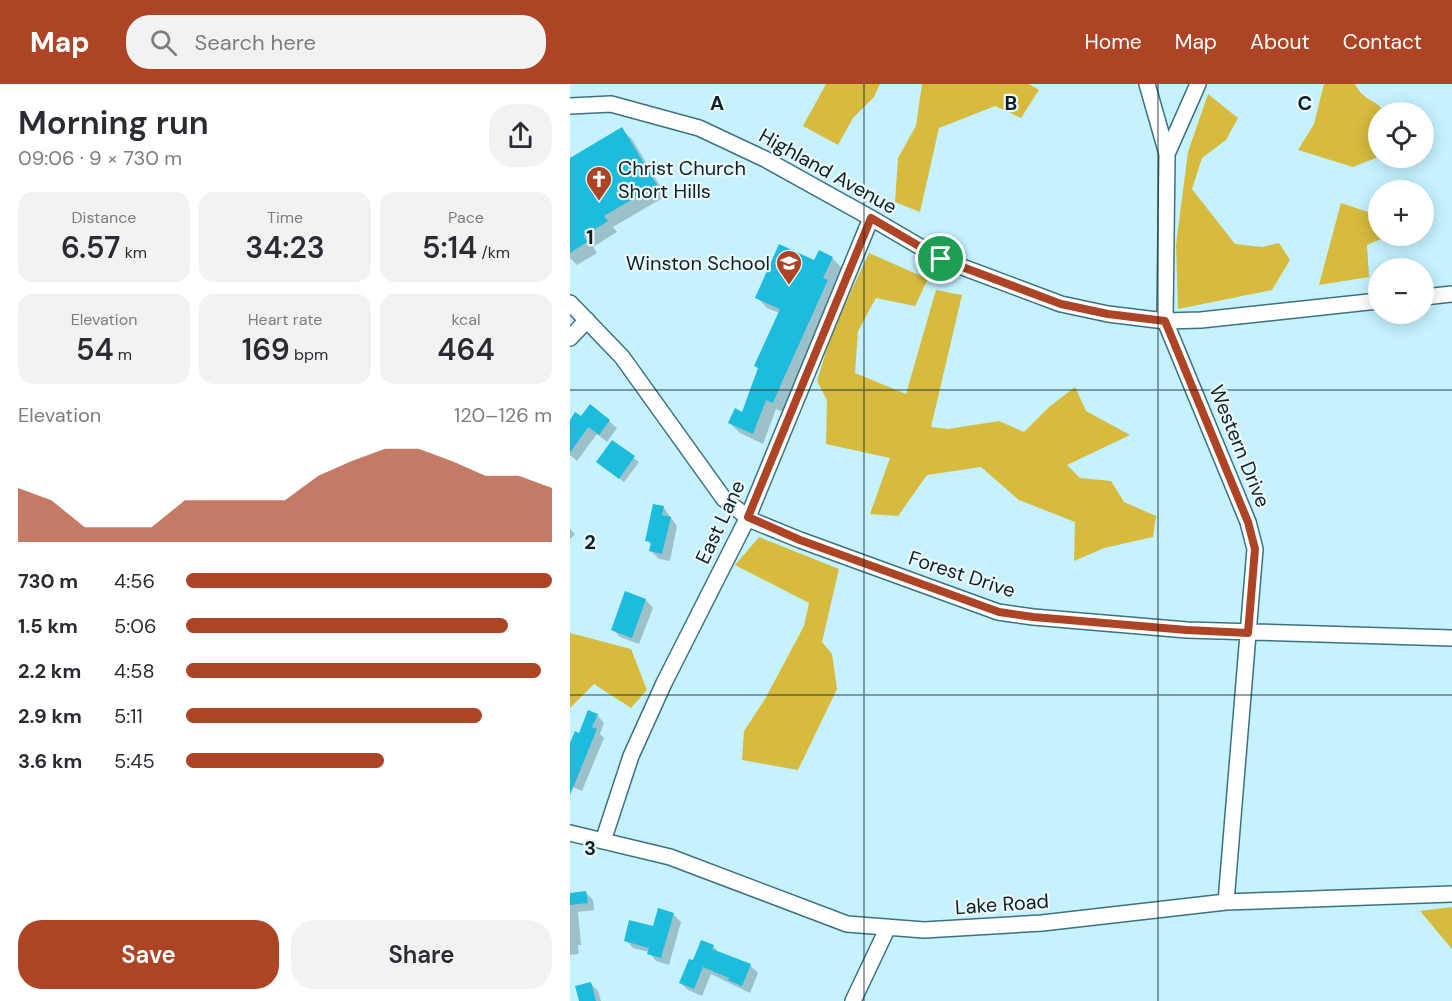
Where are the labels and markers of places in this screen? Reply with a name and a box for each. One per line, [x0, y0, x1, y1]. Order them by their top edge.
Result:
place label: Christ Church Short Hills [618, 155, 746, 204]
church icon: Christ Church Short Hills [584, 164, 614, 202]
pin [915, 233, 966, 284]
school or university icon: Winston School [774, 248, 804, 286]
place label: Winston School [626, 250, 770, 276]

